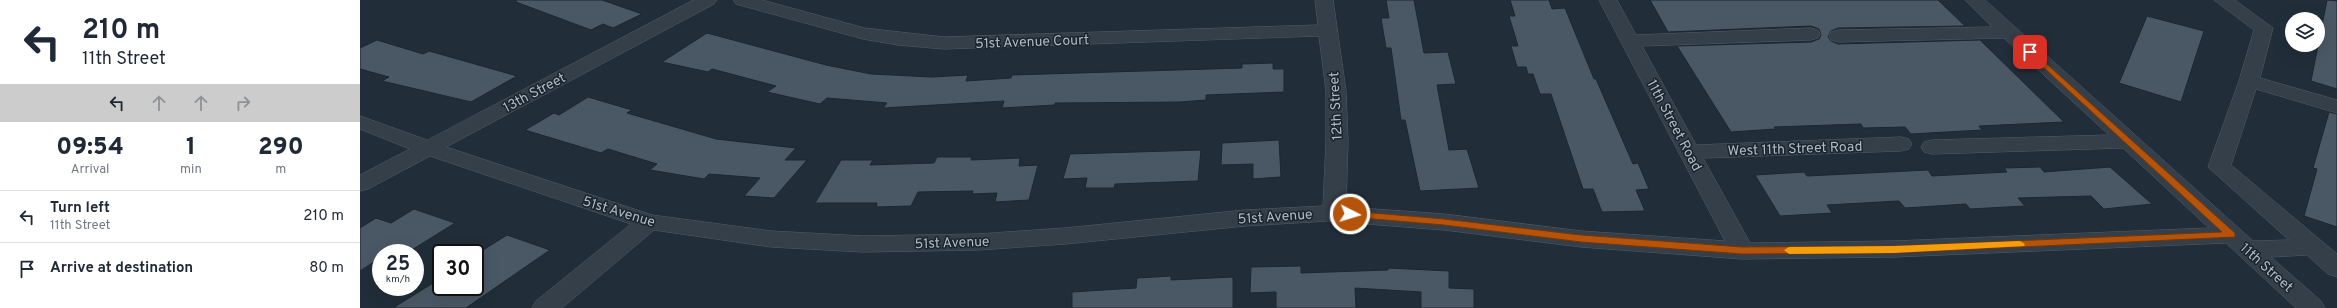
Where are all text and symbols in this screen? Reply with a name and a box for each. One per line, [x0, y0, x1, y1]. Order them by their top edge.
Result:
map controls [2285, 12, 2325, 52]
button: layers [2285, 12, 2325, 52]
text: 210 m [82, 13, 160, 49]
icon: left [16, 16, 68, 68]
street label: 51st Avenue Court [975, 32, 1089, 53]
pin [2013, 35, 2047, 69]
icon: arrive [2019, 41, 2041, 63]
text: 11th Street [82, 48, 166, 71]
street label: 13th Street [501, 70, 569, 117]
street label: 12th Street [1326, 71, 1347, 141]
street label: 11th Street Road [1642, 77, 1705, 174]
icon: left [106, 92, 128, 114]
icon: ahead [148, 92, 170, 114]
icon: ahead [190, 92, 212, 114]
icon: right [232, 92, 254, 114]
text: 09:54 [56, 133, 124, 163]
text: 1 [186, 133, 196, 163]
text: 290 [258, 133, 304, 163]
street label: West 11th Street Road [1727, 139, 1863, 160]
text: Arrival [71, 162, 109, 178]
text: min [180, 162, 202, 178]
text: m [275, 162, 286, 178]
street label: 51st Avenue [580, 193, 657, 232]
position arrow [1329, 193, 1371, 235]
text: Turn left [50, 199, 110, 218]
icon: left [16, 206, 38, 228]
street label: 51st Avenue [1237, 206, 1313, 229]
text: 210 m [303, 207, 344, 226]
text: 11th Street [50, 218, 111, 234]
street label: 51st Avenue [914, 234, 990, 253]
street label: 11th Street [2236, 240, 2296, 296]
speed limit sign: 30 [432, 244, 484, 296]
text: 25 [386, 252, 410, 278]
icon: arrive [16, 258, 38, 280]
text: Arrive at destination [50, 259, 193, 278]
text: 80 m [309, 259, 344, 278]
text: km/h [386, 273, 410, 286]

